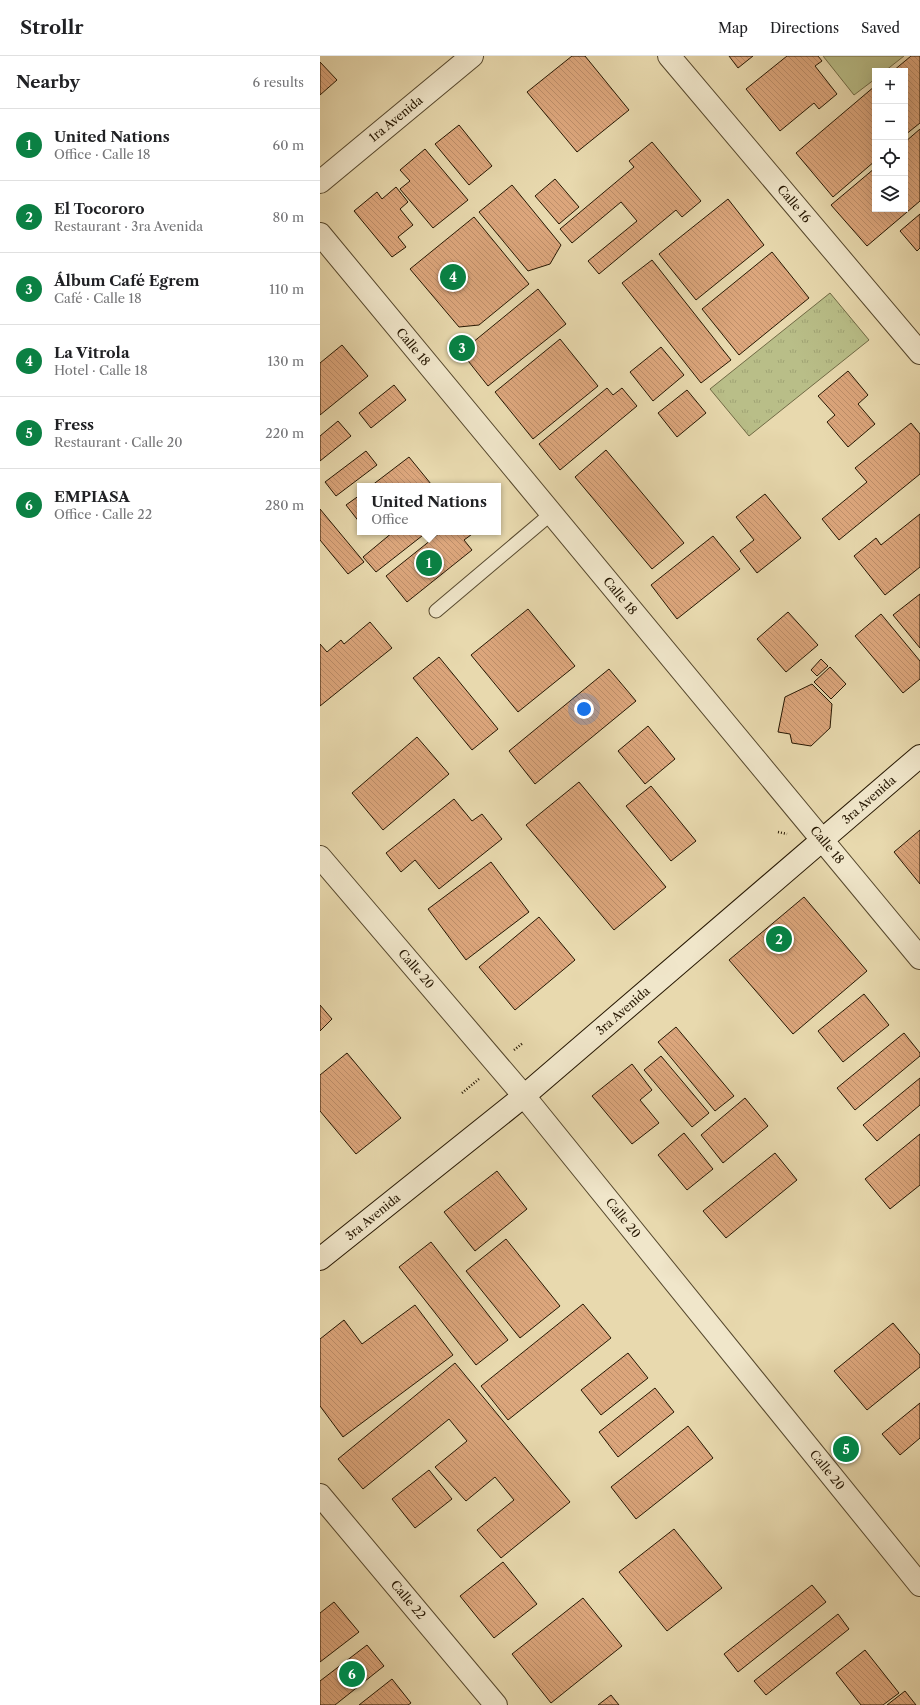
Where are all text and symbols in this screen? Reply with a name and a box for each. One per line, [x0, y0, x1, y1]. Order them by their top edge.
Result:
text: Strollr [20, 16, 84, 39]
text: Map [718, 19, 748, 37]
text: Directions [770, 19, 839, 37]
text: Saved [861, 19, 900, 37]
map controls [872, 68, 908, 212]
button: + [872, 68, 908, 104]
text: Nearby [16, 72, 80, 92]
text: 6 results [253, 74, 304, 90]
street label: 1ra Avenida [366, 92, 426, 145]
button: − [872, 104, 908, 140]
text: United Nations [54, 127, 170, 146]
text: 1 [26, 137, 32, 153]
text: 60 m [273, 137, 304, 153]
button: locate [872, 140, 908, 176]
text: Office · Calle 18 [54, 146, 151, 162]
button: layers [872, 176, 908, 212]
street label: Calle 16 [774, 182, 814, 226]
text: El Tocororo [54, 199, 145, 218]
text: 2 [25, 209, 33, 225]
text: 80 m [272, 209, 304, 225]
text: Restaurant · 3ra Avenida [54, 218, 203, 234]
pin: 4 [440, 262, 466, 292]
text: Álbum Café Egrem [54, 271, 199, 290]
text: 3 [25, 281, 33, 297]
text: 110 m [269, 281, 304, 297]
text: Café · Calle 18 [54, 290, 142, 306]
street label: Calle 18 [393, 325, 434, 369]
pin: 3 [449, 333, 475, 363]
text: La Vitrola [54, 343, 130, 362]
text: 4 [25, 353, 33, 369]
text: 130 m [268, 353, 304, 369]
text: Hotel · Calle 18 [54, 362, 148, 378]
text: Fress [54, 415, 94, 434]
text: 5 [25, 425, 33, 441]
text: 220 m [265, 425, 304, 441]
text: Restaurant · Calle 20 [54, 434, 182, 450]
popup [357, 483, 501, 535]
text: EMPIASA [54, 487, 130, 506]
text: United Nations [371, 492, 487, 511]
text: 6 [25, 497, 33, 513]
text: 280 m [265, 497, 304, 513]
text: Office · Calle 22 [54, 506, 152, 522]
text: Office [371, 511, 409, 527]
pin: 1 [416, 548, 442, 578]
street label: Calle 18 [600, 574, 641, 618]
your location [574, 699, 594, 719]
street label: 3ra Avenida [839, 772, 899, 827]
street label: Calle 18 [807, 823, 848, 867]
pin: 2 [766, 924, 792, 954]
street label: Calle 20 [395, 946, 438, 991]
street label: 3ra Avenida [593, 983, 653, 1038]
street label: 3ra Avenida [342, 1189, 404, 1243]
street label: Calle 20 [603, 1195, 644, 1241]
pin: 5 [833, 1434, 859, 1464]
street label: Calle 20 [807, 1447, 848, 1493]
street label: Calle 22 [388, 1577, 429, 1622]
pin: 6 [339, 1659, 365, 1689]

